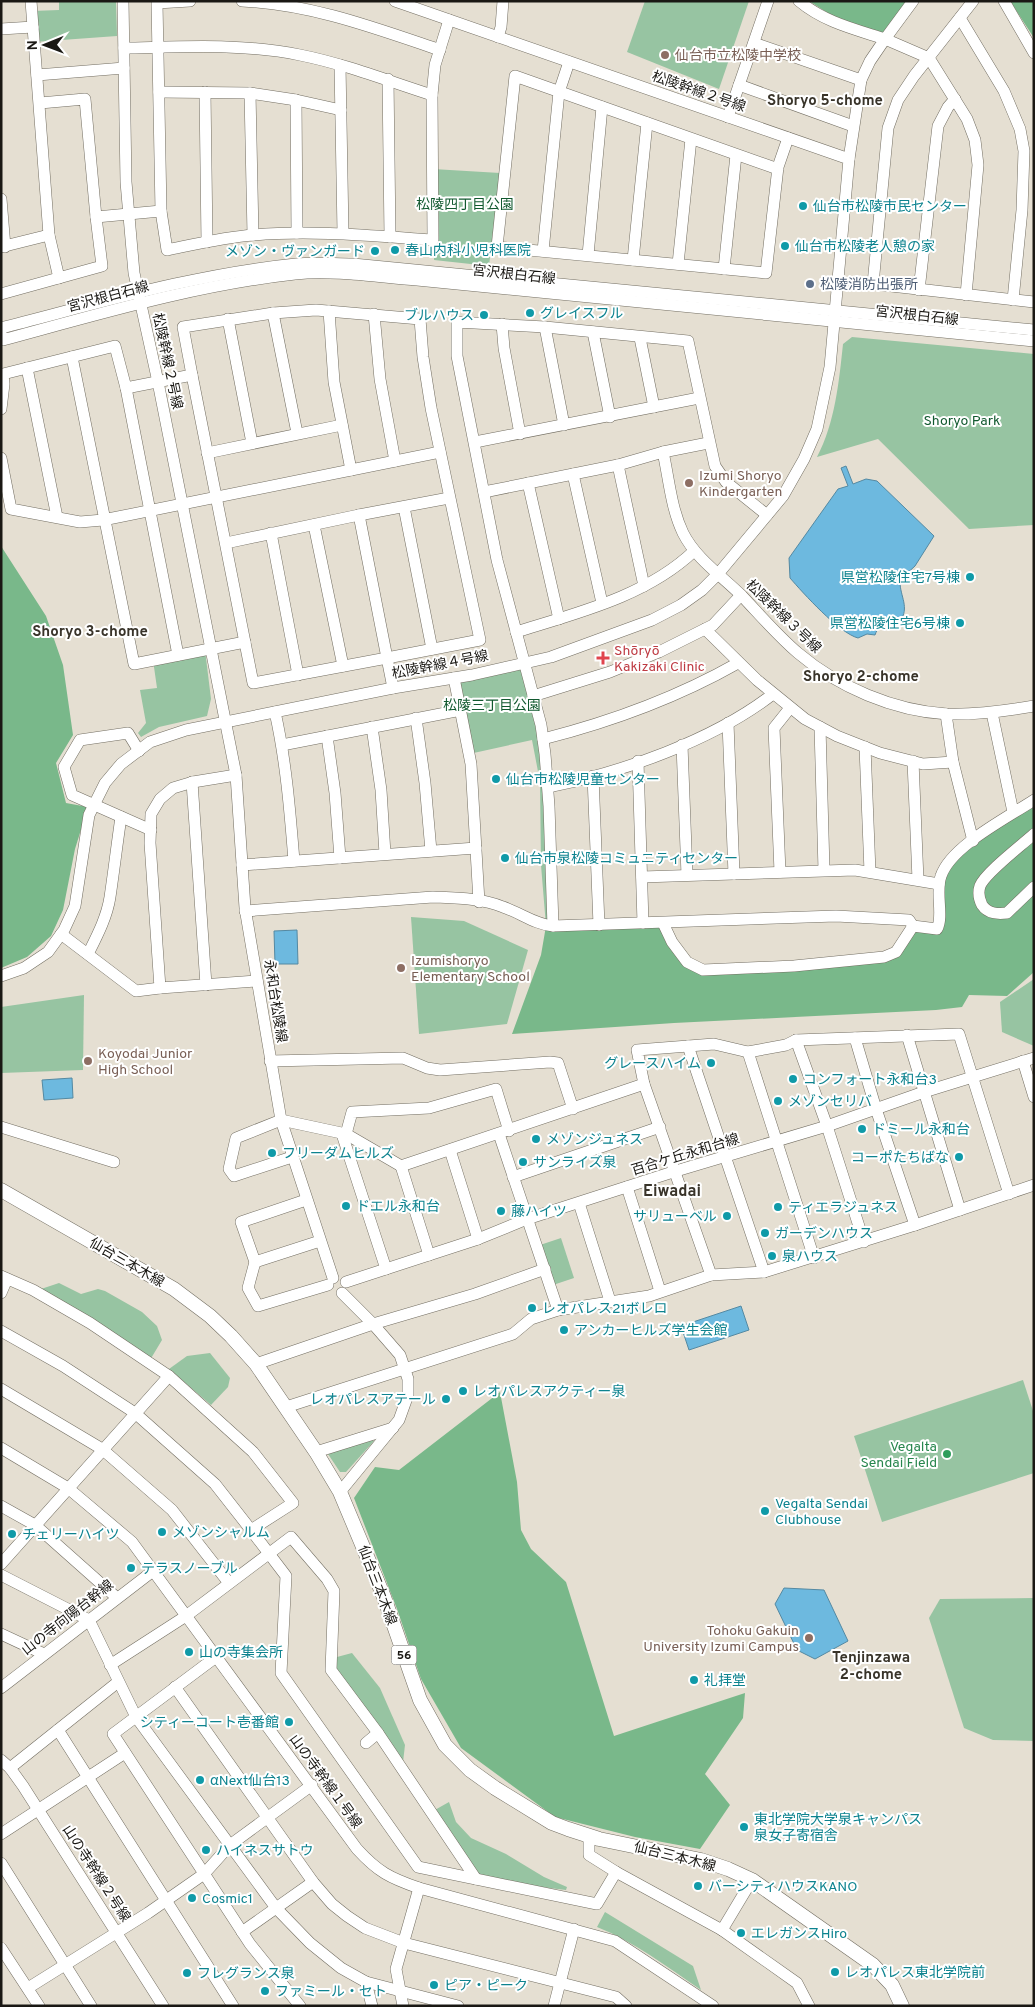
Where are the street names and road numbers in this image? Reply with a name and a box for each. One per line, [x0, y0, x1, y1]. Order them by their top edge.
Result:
street label: 松陵幹線２号線 [649, 68, 748, 116]
street label: 宮沢根白石線 [471, 263, 557, 288]
street label: 宮沢根白石線 [66, 278, 151, 317]
street label: 宮沢根白石線 [874, 304, 960, 329]
street label: 松陵幹線２号線 [148, 312, 185, 411]
street label: 松陵幹線３号線 [742, 577, 824, 657]
street label: 松陵幹線４号線 [391, 648, 490, 683]
street label: 永和台松陵線 [260, 958, 290, 1044]
street label: 百合ケ丘永和台線 [629, 1130, 741, 1180]
street label: 仙台三本木線 [86, 1234, 167, 1292]
street label: 仙台三本木線 [354, 1543, 401, 1628]
street label: 山の寺向陽台幹線 [18, 1576, 117, 1659]
road number: 56 [392, 1646, 416, 1664]
street label: 山の寺幹線１号線 [285, 1732, 365, 1832]
street label: 山の寺幹線２号線 [58, 1822, 133, 1925]
street label: 仙台三本木線 [632, 1838, 718, 1876]

